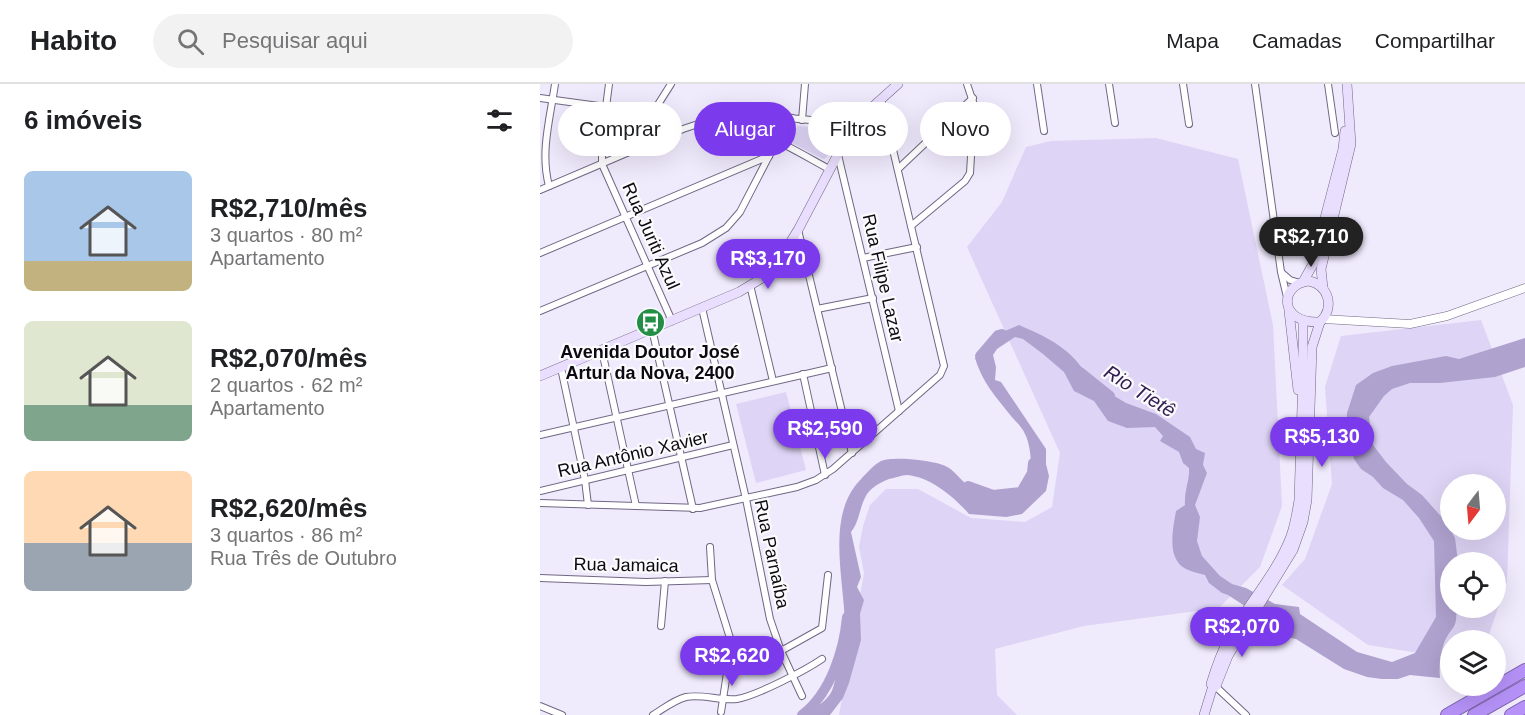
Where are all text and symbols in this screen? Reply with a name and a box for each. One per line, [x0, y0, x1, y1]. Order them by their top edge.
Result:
search box [153, 14, 573, 68]
text: Habito [30, 25, 117, 56]
icon: search [174, 25, 207, 58]
text: Pesquisar aqui [222, 28, 368, 53]
text: Mapa [1166, 29, 1219, 52]
text: Camadas [1252, 29, 1342, 52]
text: Compartilhar [1375, 29, 1495, 52]
chip: Comprar [558, 102, 682, 156]
chip: Alugar [694, 102, 796, 156]
chip: Filtros [808, 102, 908, 156]
chip: Novo [920, 102, 1011, 156]
icon: filters [483, 104, 516, 137]
text: 6 imóveis [24, 105, 143, 135]
street label: Rua Juriti Azul [618, 179, 684, 293]
text: R$2,710/mês [210, 193, 368, 223]
icon: home [72, 195, 144, 267]
street label: Rua Filipe Lazar [859, 212, 907, 344]
pin: R$2,710 [1256, 217, 1366, 268]
text: 3 quartos · 80 m² [210, 224, 362, 246]
text: R$2,710 [1273, 225, 1349, 247]
pin: R$3,170 [713, 239, 823, 290]
text: Apartamento [210, 247, 325, 269]
text: R$3,170 [730, 247, 806, 269]
bus stop icon: Avenida Doutor José Artur da Nova, 2400 [634, 307, 666, 339]
place label: Avenida Doutor José Artur da Nova, 2400 [560, 342, 740, 383]
text: R$2,070/mês [210, 343, 368, 373]
icon: home [72, 345, 144, 417]
water label: Rio Tietê [1100, 361, 1180, 421]
text: 2 quartos · 62 m² [210, 374, 362, 396]
text: Apartamento [210, 397, 325, 419]
pin: R$2,590 [770, 409, 880, 460]
text: R$2,590 [787, 417, 863, 439]
pin: R$5,130 [1267, 417, 1377, 468]
text: R$5,130 [1284, 425, 1360, 447]
street label: Rua Antônio Xavier [556, 427, 710, 481]
north arrow [1440, 474, 1506, 540]
map controls [1440, 474, 1506, 696]
text: R$2,620/mês [210, 493, 368, 523]
icon: home [72, 495, 144, 567]
street label: Rua Parnaíba [751, 498, 794, 611]
text: 3 quartos · 86 m² [210, 524, 362, 546]
text: Rua Três de Outubro [210, 547, 397, 569]
button: locate [1440, 552, 1506, 618]
street label: Rua Jamaica [573, 554, 680, 576]
pin: R$2,070 [1187, 607, 1297, 658]
text: R$2,070 [1204, 615, 1280, 637]
button: layers [1440, 630, 1506, 696]
pin: R$2,620 [677, 636, 787, 687]
text: R$2,620 [694, 644, 770, 666]

